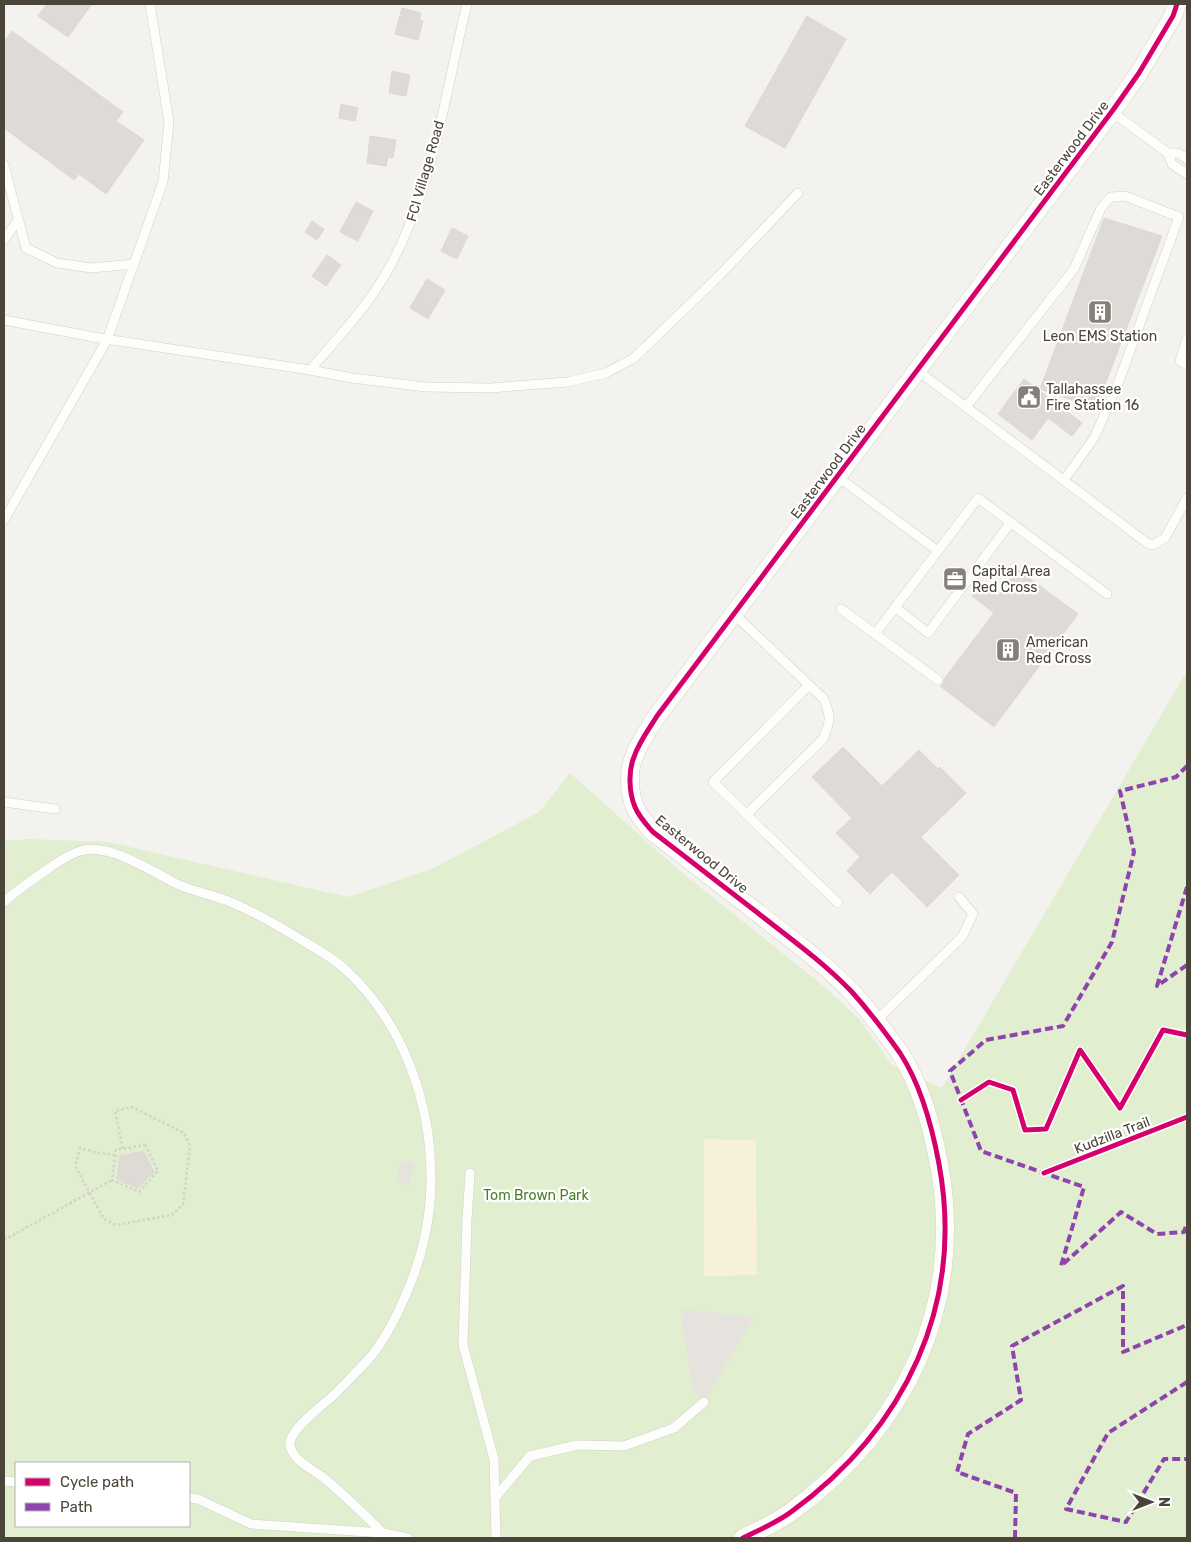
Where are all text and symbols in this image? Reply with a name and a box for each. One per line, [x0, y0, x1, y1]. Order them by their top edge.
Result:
street label: Easterwood Drive [1030, 97, 1113, 199]
street label: FCI Village Road [403, 119, 448, 224]
building icon: Leon EMS Station [1087, 299, 1113, 325]
place label: Leon EMS Station [1043, 328, 1157, 345]
place label: Tallahassee Fire Station 16 [1046, 381, 1139, 414]
public building icon: Tallahassee Fire Station 16 [1016, 384, 1042, 410]
street label: Easterwood Drive [787, 420, 870, 522]
place label: Capital Area Red Cross [972, 563, 1051, 596]
office icon: Capital Area Red Cross [942, 566, 968, 592]
place label: American Red Cross [1026, 634, 1092, 667]
building icon: American Red Cross [995, 637, 1021, 663]
street label: Easterwood Drive [652, 812, 752, 897]
street label: Kudzilla Trail [1072, 1113, 1152, 1158]
park label: Tom Brown Park [483, 1187, 589, 1204]
legend [15, 1462, 190, 1527]
text: Cycle path [60, 1473, 134, 1491]
north arrow [1126, 1477, 1176, 1527]
text: N [1155, 1497, 1172, 1507]
text: Path [60, 1498, 93, 1516]

